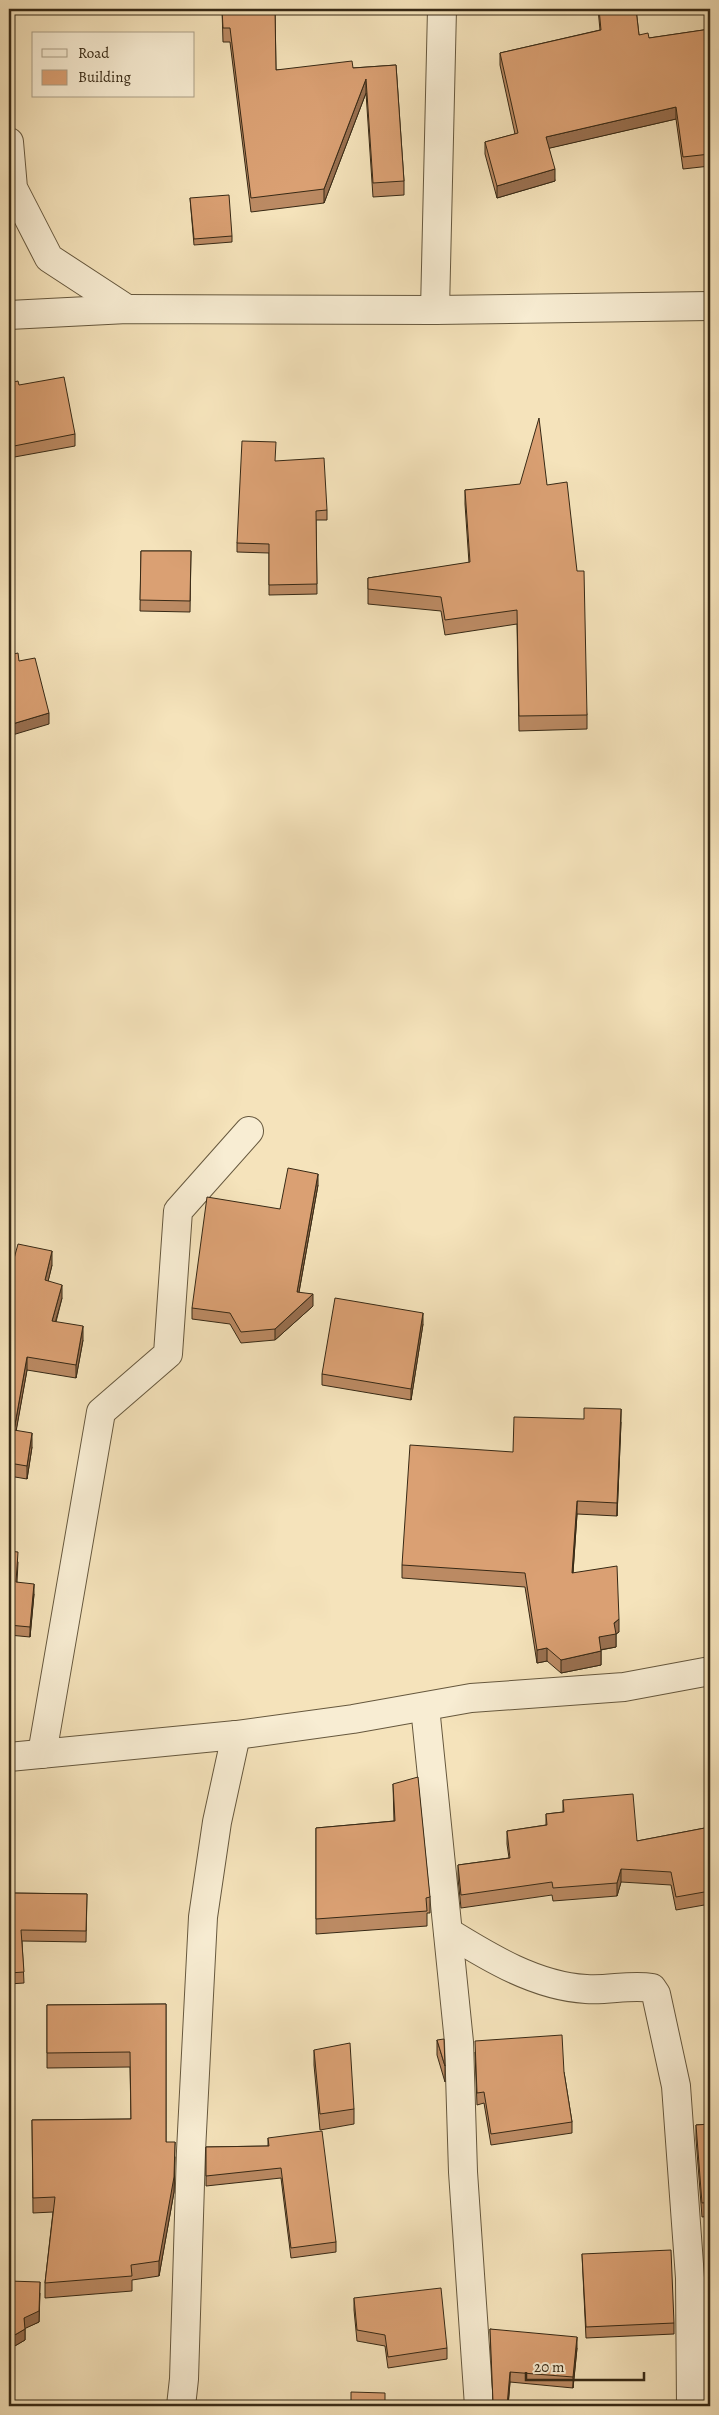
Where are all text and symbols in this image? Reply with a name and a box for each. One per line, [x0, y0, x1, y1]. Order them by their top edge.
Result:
legend [32, 32, 195, 98]
text: Road [78, 43, 110, 63]
text: Building [78, 67, 131, 87]
scale bar [526, 2350, 644, 2382]
text: 20 m [534, 2357, 565, 2377]

